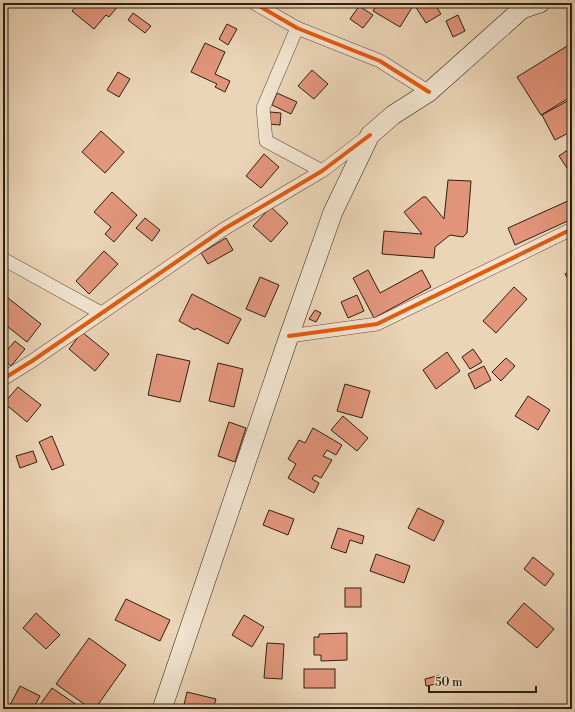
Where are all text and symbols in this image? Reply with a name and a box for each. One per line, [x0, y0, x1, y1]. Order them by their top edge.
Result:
scale bar [429, 668, 536, 694]
text: 50 m [435, 675, 463, 690]

